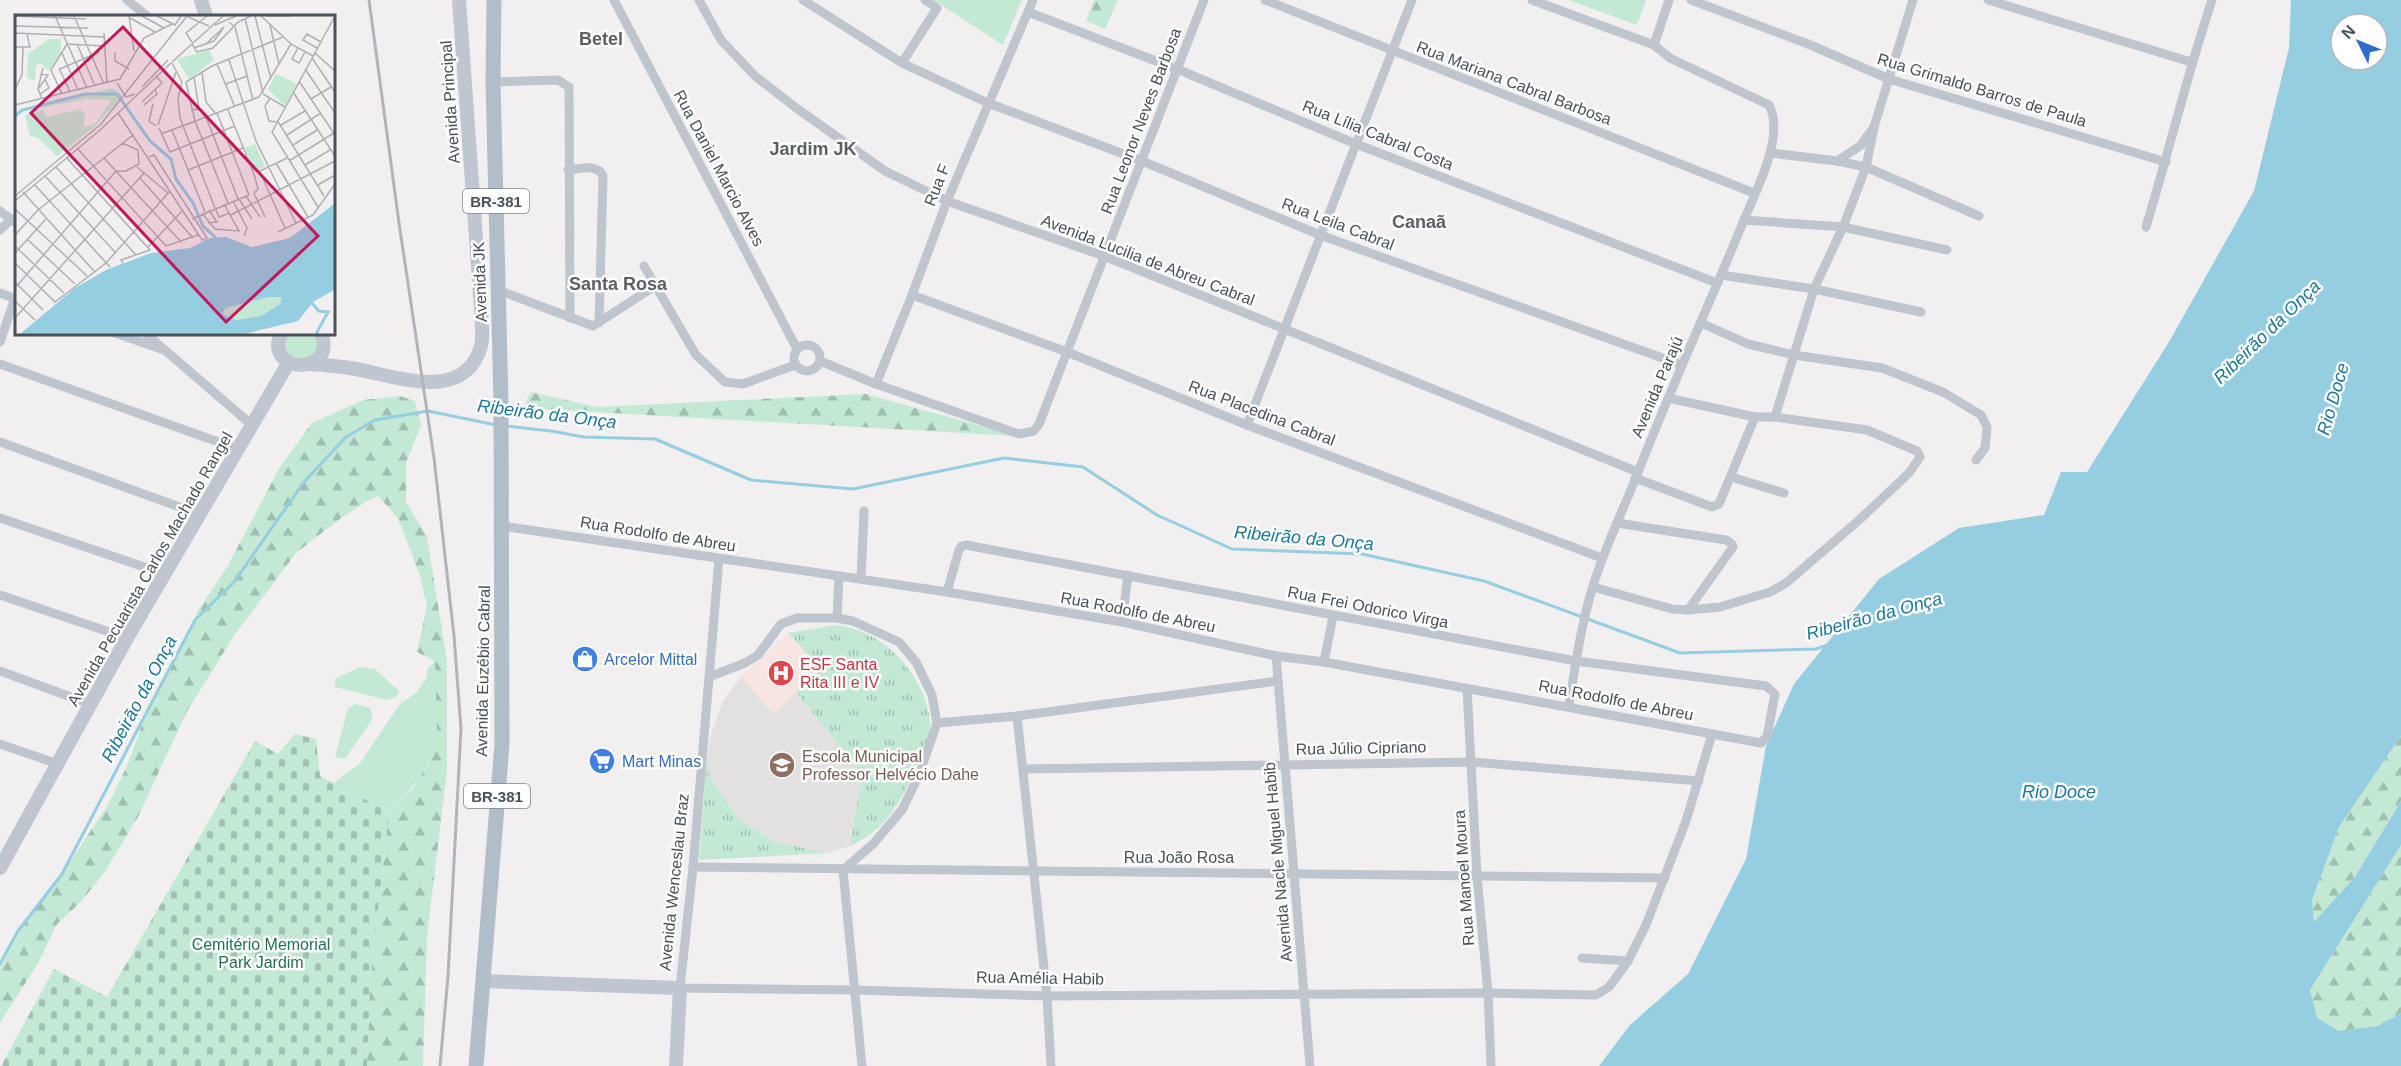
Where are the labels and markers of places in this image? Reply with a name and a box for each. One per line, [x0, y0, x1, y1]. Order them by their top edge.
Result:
shop icon: Arcelor Mittal [570, 644, 600, 674]
place label: Arcelor Mittal [604, 651, 697, 668]
place label: ESF Santa Rita III e IV [800, 656, 879, 691]
hospital icon: ESF Santa Rita III e IV [766, 658, 796, 688]
supermarket icon: Mart Minas [587, 746, 617, 776]
place label: Escola Municipal Professor Helvécio Dahe [802, 748, 979, 783]
school or university icon: Escola Municipal Professor Helvécio Dahe [767, 750, 797, 780]
place label: Mart Minas [622, 753, 701, 770]

